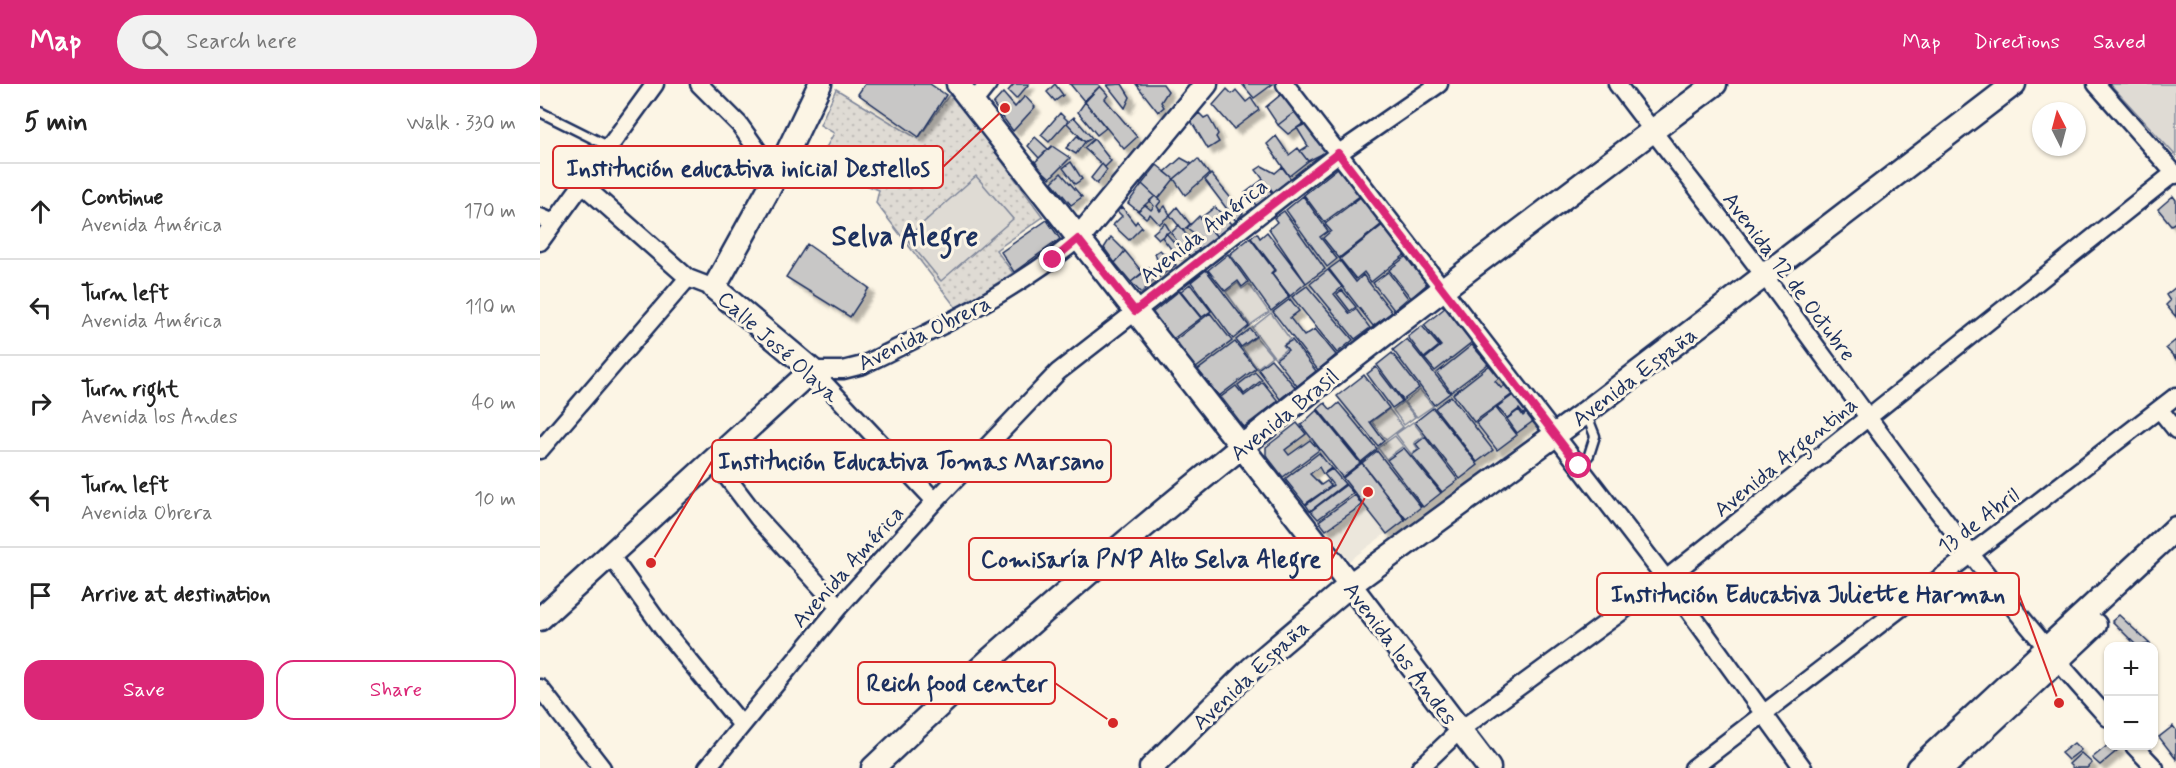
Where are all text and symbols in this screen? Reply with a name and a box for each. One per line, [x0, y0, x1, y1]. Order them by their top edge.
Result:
search box [117, 15, 537, 69]
text: Map [30, 24, 81, 61]
icon: search [138, 26, 171, 59]
text: Search here [186, 28, 297, 56]
text: Map [1902, 28, 1941, 56]
text: Directions [1974, 28, 2060, 56]
text: Saved [2093, 28, 2146, 56]
north arrow [2032, 102, 2086, 156]
text: 5 min [24, 106, 88, 140]
text: Walk · 330 m [407, 110, 516, 137]
callout: Institución educativa inicial Destellos [553, 146, 943, 188]
text: Institución educativa inicial Destellos [566, 154, 930, 185]
street label: Avenida América [1134, 173, 1274, 290]
text: Continue [81, 184, 163, 212]
street label: Avenida 12 de Octubre [1716, 187, 1861, 368]
icon: ahead [24, 195, 57, 228]
text: 170 m [464, 198, 516, 225]
text: Avenida América [81, 212, 222, 239]
district label: Selva Alegre [832, 219, 978, 259]
route end [1039, 246, 1065, 272]
text: Turn left [81, 280, 169, 308]
street label: Calle José Olaya [711, 285, 845, 410]
street label: Avenida Obrera [854, 290, 996, 378]
icon: left [24, 291, 57, 324]
text: 110 m [465, 294, 516, 321]
text: Avenida América [81, 308, 222, 335]
street label: Avenida España [1567, 321, 1703, 434]
street label: Avenida Brasil [1225, 363, 1345, 468]
text: Turn right [81, 376, 179, 404]
icon: right [24, 387, 57, 420]
text: 40 m [472, 390, 516, 417]
street label: Avenida Argentina [1709, 391, 1866, 527]
text: Avenida los Andes [81, 404, 238, 431]
callout: Institución Educativa Tomas Marsano [712, 440, 1111, 482]
text: Institución Educativa Tomas Marsano [718, 447, 1104, 478]
route start [1565, 452, 1591, 478]
text: Turn left [81, 472, 169, 500]
street label: 13 de Abril [1933, 482, 2026, 561]
icon: left [24, 483, 57, 516]
text: 10 m [474, 486, 516, 513]
text: Avenida Obrera [81, 500, 213, 527]
street label: Avenida América [786, 500, 911, 634]
callout: Comisaría PNP Alto Selva Alegre [969, 538, 1332, 580]
text: Comisaría PNP Alto Selva Alegre [981, 545, 1321, 579]
callout: Institución Educativa Juliette Harman [1597, 573, 2019, 615]
street label: Avenida los Andes [1336, 577, 1463, 732]
icon: arrive [24, 579, 57, 612]
text: Institución Educativa Juliette Harman [1611, 580, 2005, 611]
text: Arrive at destination [81, 581, 271, 609]
street label: Avenida España [1187, 614, 1316, 737]
map controls [2104, 642, 2158, 750]
button: + [2104, 642, 2158, 696]
button: Save [24, 660, 264, 720]
button: Share [276, 660, 516, 720]
callout: Reich food center [858, 662, 1055, 704]
text: Reich food center [867, 669, 1049, 702]
button: − [2104, 696, 2158, 750]

